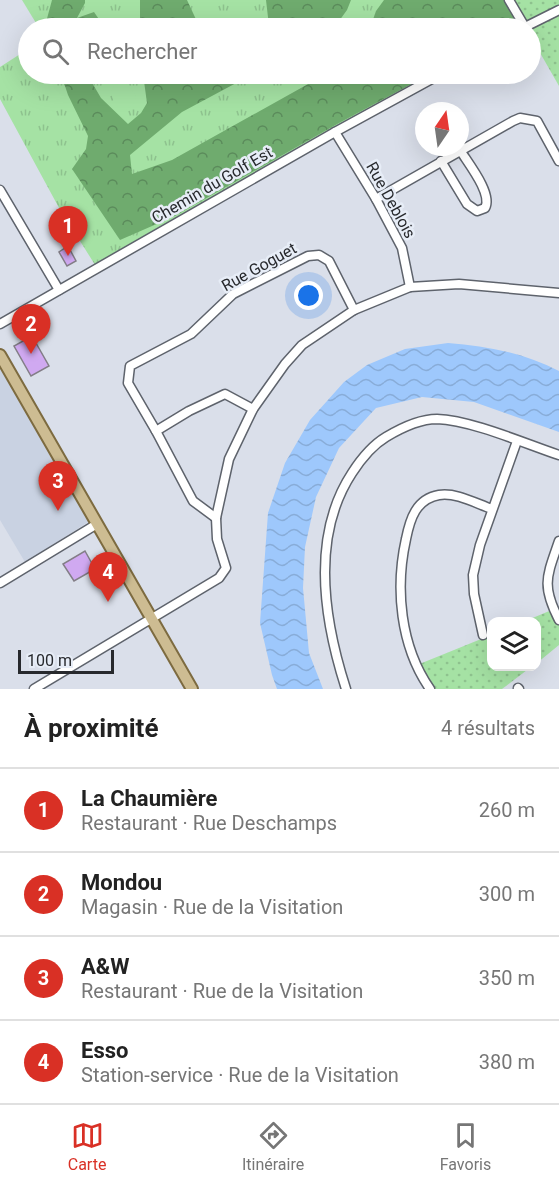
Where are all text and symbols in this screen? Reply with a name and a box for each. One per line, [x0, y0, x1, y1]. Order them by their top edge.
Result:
search box [18, 18, 541, 84]
icon: search [39, 35, 72, 68]
text: Rechercher [87, 39, 198, 64]
north arrow [415, 102, 469, 156]
street label: Chemin du Golf Est [148, 143, 276, 227]
street label: Rue Deblois [362, 159, 420, 241]
pin: 1 [48, 206, 88, 256]
street label: Rue Goguet [218, 239, 300, 295]
your location [294, 281, 323, 310]
pin: 2 [12, 304, 51, 354]
pin: 3 [38, 462, 78, 511]
pin: 4 [88, 552, 128, 602]
map controls [487, 617, 541, 671]
button: layers [487, 617, 541, 671]
scale bar [18, 647, 114, 674]
text: 100 m [27, 651, 72, 670]
text: À proximité [24, 713, 158, 743]
text: 4 résultats [441, 716, 535, 740]
text: La Chaumière [81, 786, 217, 811]
text: 1 [38, 798, 49, 822]
text: 260 m [479, 798, 535, 822]
text: Restaurant · Rue Deschamps [81, 811, 337, 835]
text: Mondou [81, 870, 162, 895]
text: 2 [38, 882, 49, 906]
text: 300 m [479, 882, 535, 906]
text: Magasin · Rue de la Visitation [81, 895, 343, 919]
text: A&W [81, 954, 130, 979]
text: 3 [38, 966, 49, 990]
text: 350 m [479, 966, 535, 990]
text: Restaurant · Rue de la Visitation [81, 979, 363, 1003]
text: Esso [81, 1038, 128, 1063]
text: 4 [38, 1050, 49, 1074]
text: 380 m [479, 1050, 535, 1074]
text: Station-service · Rue de la Visitation [81, 1063, 399, 1087]
tab: Carte [68, 1119, 106, 1174]
tab: Itinéraire [242, 1119, 304, 1174]
tab: Favoris [440, 1119, 491, 1174]

